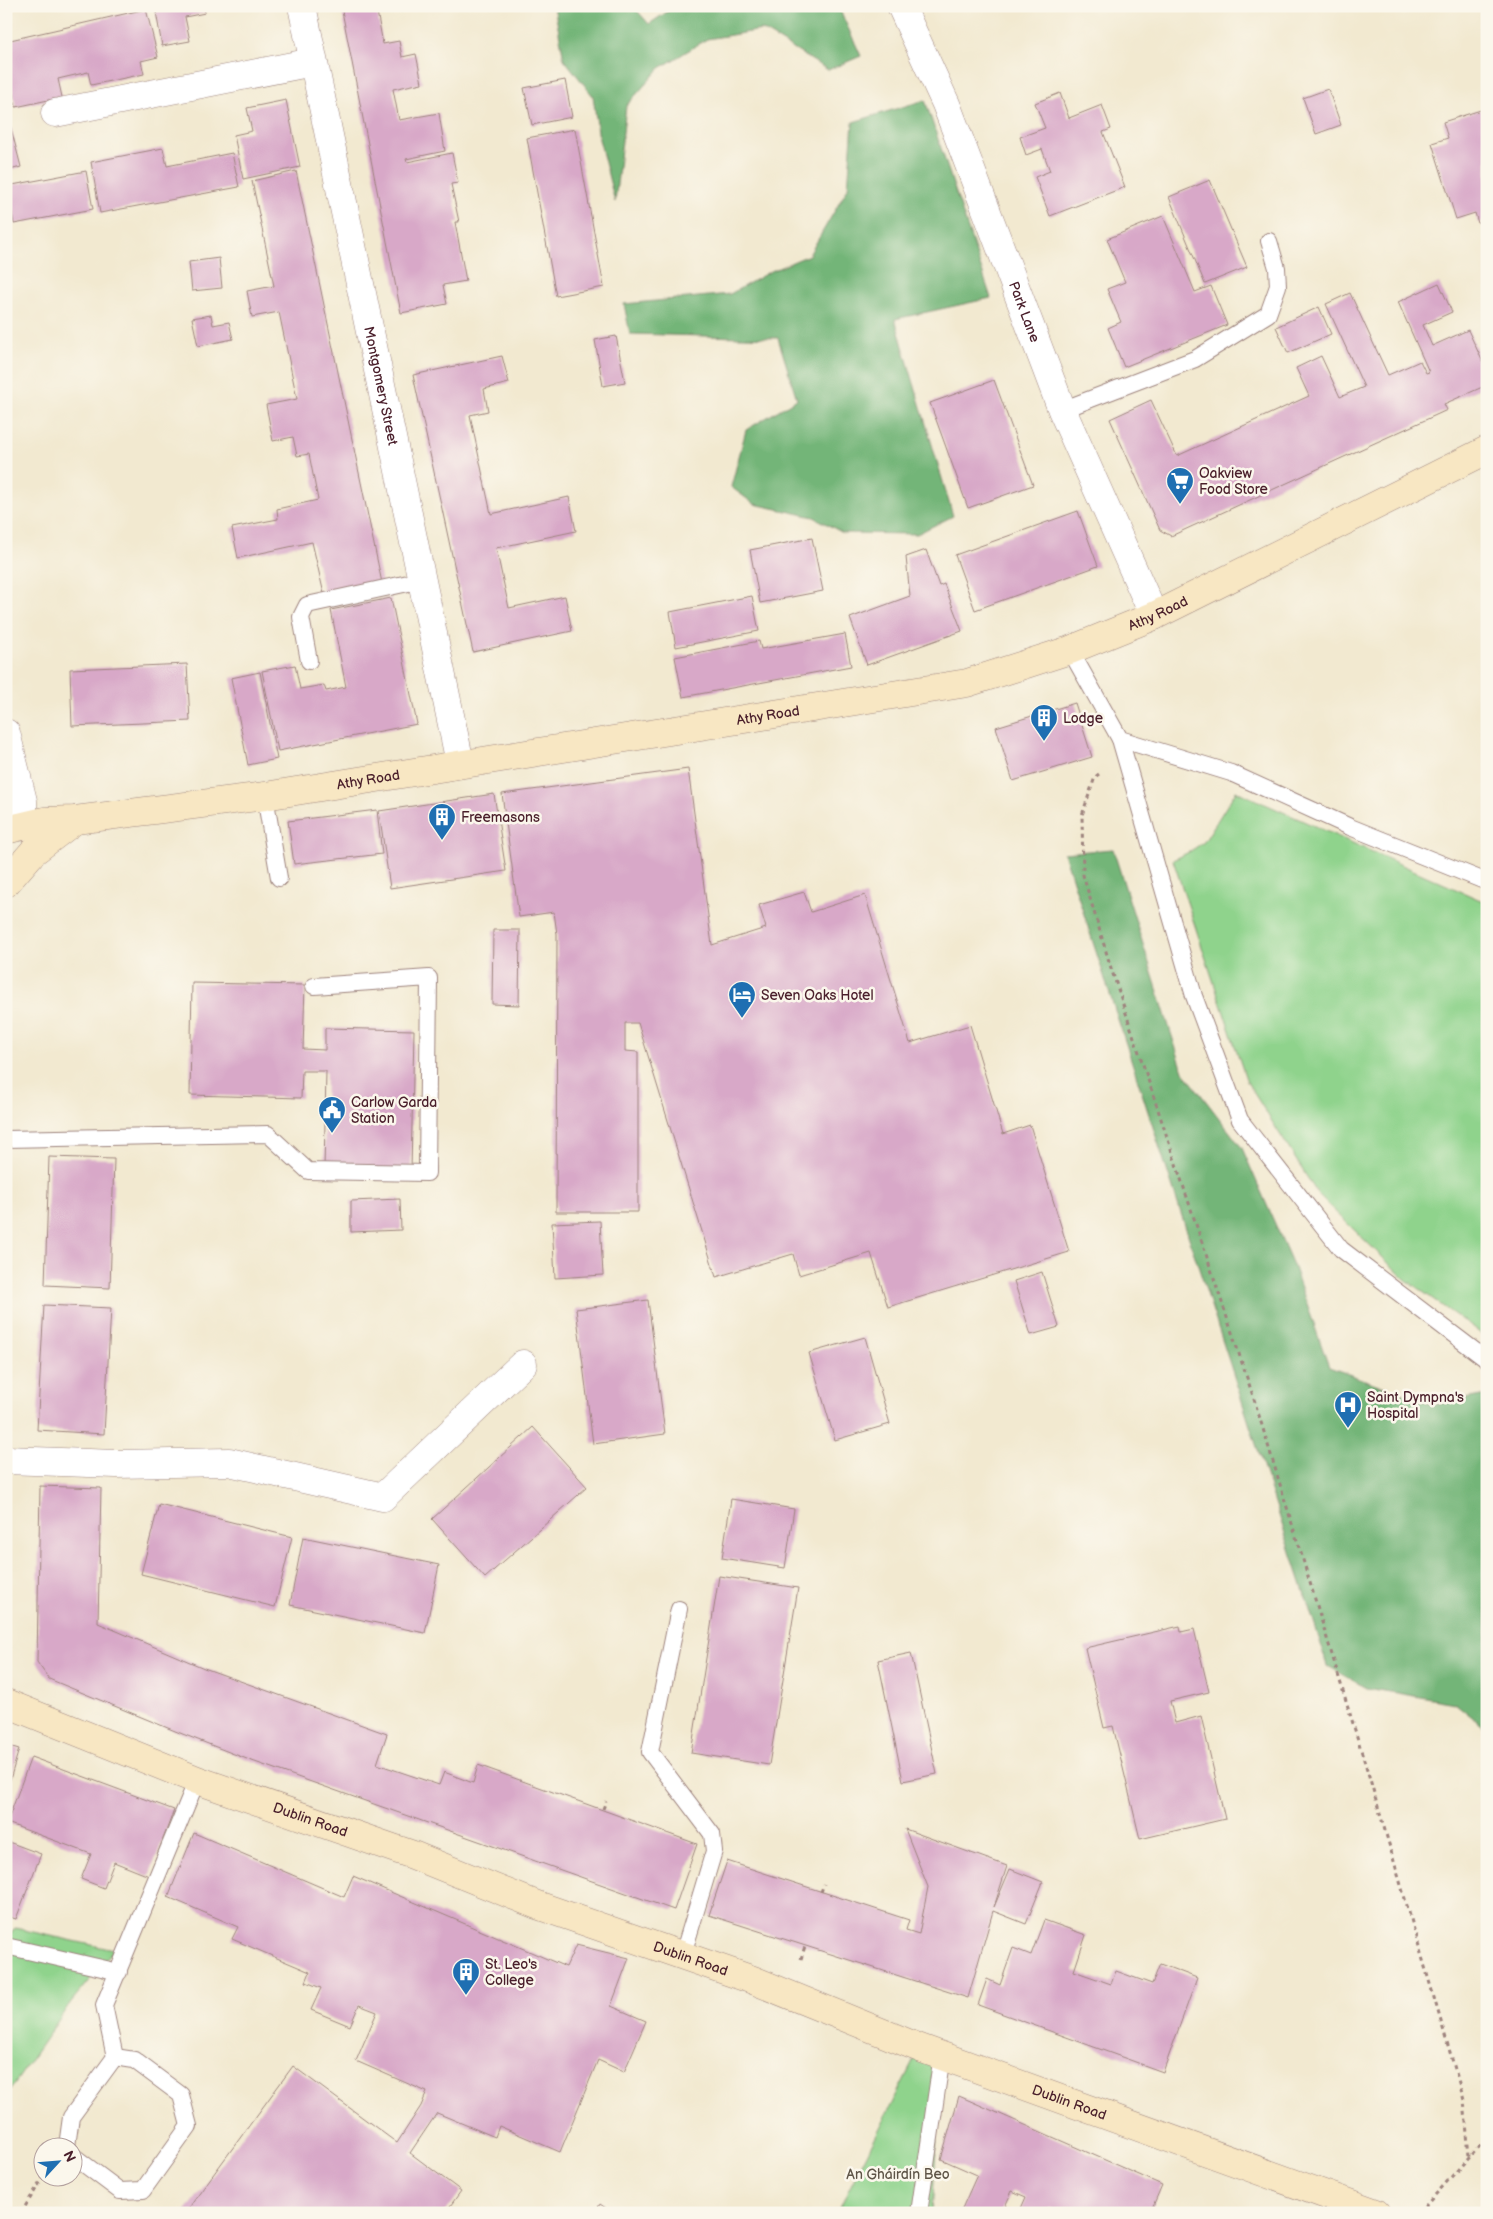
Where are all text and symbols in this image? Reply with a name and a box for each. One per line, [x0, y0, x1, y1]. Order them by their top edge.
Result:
street label: Park Lane [1005, 279, 1044, 345]
street label: Montgomery Street [360, 325, 402, 448]
place label: Oakview Food Store [1199, 465, 1268, 498]
supermarket icon: Oakview Food Store [1165, 466, 1195, 505]
street label: Athy Road [1126, 593, 1191, 635]
street label: Athy Road [735, 702, 801, 729]
building icon: Lodge [1029, 703, 1059, 742]
place label: Lodge [1063, 710, 1103, 727]
street label: Athy Road [335, 766, 401, 793]
building icon: Freemasons [427, 802, 457, 841]
place label: Freemasons [461, 809, 540, 826]
hotel icon: Seven Oaks Hotel [727, 980, 757, 1019]
place label: Seven Oaks Hotel [761, 987, 874, 1004]
place label: Carlow Garda Station [351, 1094, 437, 1127]
public building icon: Carlow Garda Station [317, 1095, 347, 1134]
place label: Saint Dympna's Hospital [1367, 1389, 1464, 1422]
hospital icon: Saint Dympna's Hospital [1333, 1390, 1363, 1429]
street label: Dublin Road [271, 1799, 350, 1841]
street label: Dublin Road [651, 1938, 730, 1980]
place label: St. Leo's College [485, 1956, 537, 1989]
building icon: St. Leo's College [451, 1957, 481, 1996]
street label: Dublin Road [1030, 2081, 1109, 2124]
north arrow [32, 2136, 82, 2186]
text: N [59, 2148, 79, 2165]
park label: An Gháirdín Beo [846, 2166, 950, 2183]

